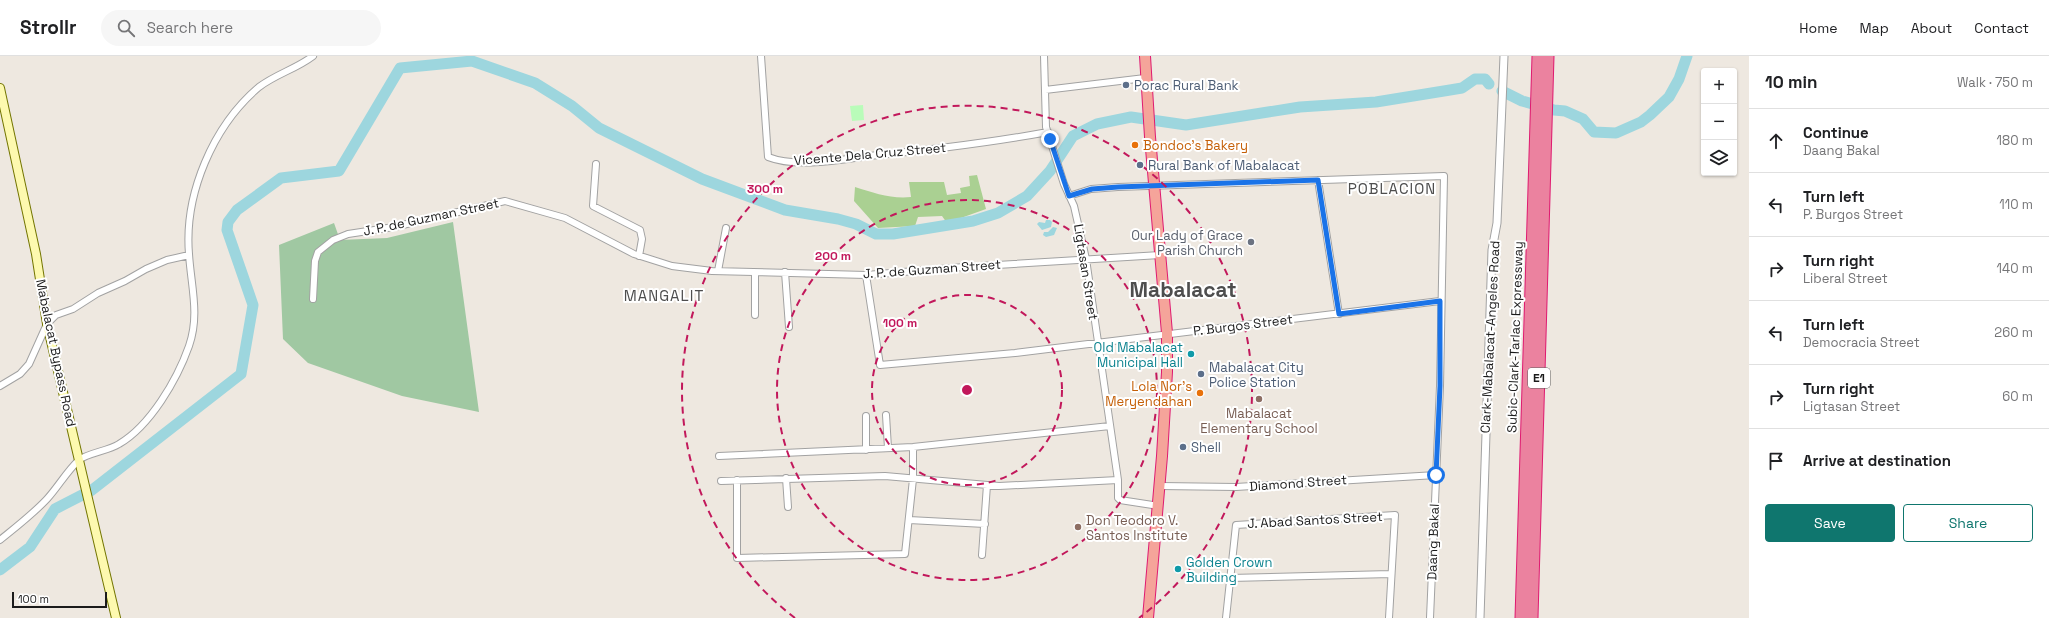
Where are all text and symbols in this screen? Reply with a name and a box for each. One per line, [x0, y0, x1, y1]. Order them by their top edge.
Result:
search box [101, 10, 381, 46]
text: Strollr [20, 15, 77, 40]
icon: search [115, 17, 137, 39]
text: Search here [147, 18, 233, 37]
text: Home [1799, 19, 1837, 37]
text: Map [1859, 19, 1889, 37]
text: About [1911, 19, 1952, 37]
text: Contact [1974, 19, 2029, 37]
map controls [1701, 68, 1737, 176]
button: + [1701, 68, 1737, 104]
text: 10 min [1765, 71, 1818, 93]
text: Walk · 750 m [1957, 74, 2033, 91]
place label: Porac Rural Bank [1134, 77, 1239, 94]
marker: Porac Rural Bank [1121, 80, 1131, 90]
button: − [1701, 104, 1737, 140]
text: Continue [1803, 123, 1869, 142]
route end [1041, 130, 1059, 148]
icon: ahead [1765, 130, 1787, 152]
text: 180 m [1997, 132, 2033, 149]
place label: Bondoc's Bakery [1143, 137, 1248, 154]
street label: Vicente Dela Cruz Street [793, 139, 947, 169]
marker: Bondoc's Bakery [1130, 140, 1140, 150]
button: layers [1701, 140, 1737, 176]
text: Daang Bakal [1803, 142, 1880, 159]
place label: Rural Bank of Mabalacat [1148, 157, 1300, 174]
marker: Rural Bank of Mabalacat [1135, 160, 1145, 170]
district label: POBLACION [1348, 179, 1436, 198]
text: 300 m [747, 181, 783, 197]
text: Turn left [1803, 187, 1865, 206]
street label: J. P. de Guzman Street [362, 194, 500, 240]
icon: left [1765, 194, 1787, 216]
text: 110 m [1999, 196, 2033, 213]
text: P. Burgos Street [1803, 206, 1903, 223]
street label: Ligtasan Street [1070, 223, 1102, 321]
place label: Our Lady of Grace Parish Church [1131, 227, 1243, 259]
marker: Our Lady of Grace Parish Church [1246, 237, 1256, 247]
street label: Clark-Mabalacat-Angeles Road [1476, 240, 1504, 434]
street label: Subic-Clark-Tarlac Expressway [1503, 241, 1527, 433]
text: 200 m [815, 248, 851, 264]
text: Turn right [1803, 251, 1874, 270]
street label: J. P. de Guzman Street [862, 256, 1002, 282]
icon: right [1765, 258, 1787, 280]
text: 140 m [1997, 260, 2033, 277]
text: Liberal Street [1803, 270, 1888, 287]
district label: Mabalacat [1130, 276, 1236, 303]
street label: Mabalacat Bypass Road [32, 278, 80, 428]
district label: MANGALIT [624, 286, 704, 305]
street label: P. Burgos Street [1192, 310, 1294, 340]
text: 100 m [883, 315, 917, 331]
text: Turn left [1803, 315, 1865, 334]
icon: left [1765, 322, 1787, 344]
text: 260 m [1994, 324, 2033, 341]
text: Democracia Street [1803, 334, 1920, 351]
place label: Old Mabalacat Municipal Hall [1094, 339, 1183, 371]
marker: Old Mabalacat Municipal Hall [1186, 349, 1196, 359]
place label: Mabalacat City Police Station [1209, 359, 1304, 391]
road number: E1 [1528, 368, 1550, 388]
marker: Mabalacat City Police Station [1196, 369, 1206, 379]
place label: Lola Nor's Meryendahan [1105, 378, 1192, 410]
text: Turn right [1803, 379, 1874, 398]
centre of rings [960, 383, 974, 397]
icon: right [1765, 386, 1787, 408]
marker: Lola Nor's Meryendahan [1195, 388, 1205, 398]
text: 60 m [2002, 388, 2033, 405]
marker: Mabalacat Elementary School [1254, 394, 1264, 404]
text: Ligtasan Street [1803, 398, 1900, 415]
place label: Mabalacat Elementary School [1200, 405, 1318, 437]
place label: Shell [1191, 439, 1221, 456]
marker: Shell [1178, 442, 1188, 452]
icon: arrive [1765, 450, 1787, 472]
text: Arrive at destination [1803, 451, 1951, 470]
route start [1427, 466, 1445, 484]
street label: Diamond Street [1249, 471, 1347, 495]
street label: Daang Bakal [1423, 503, 1443, 581]
button: Save [1765, 504, 1895, 542]
button: Share [1903, 504, 2033, 542]
street label: J. Abad Santos Street [1247, 508, 1383, 532]
place label: Don Teodoro V. Santos Institute [1086, 512, 1188, 544]
marker: Don Teodoro V. Santos Institute [1073, 522, 1083, 532]
place label: Golden Crown Building [1186, 554, 1272, 586]
marker: Golden Crown Building [1173, 564, 1183, 574]
scale bar [12, 590, 107, 609]
text: 100 m [18, 592, 49, 606]

